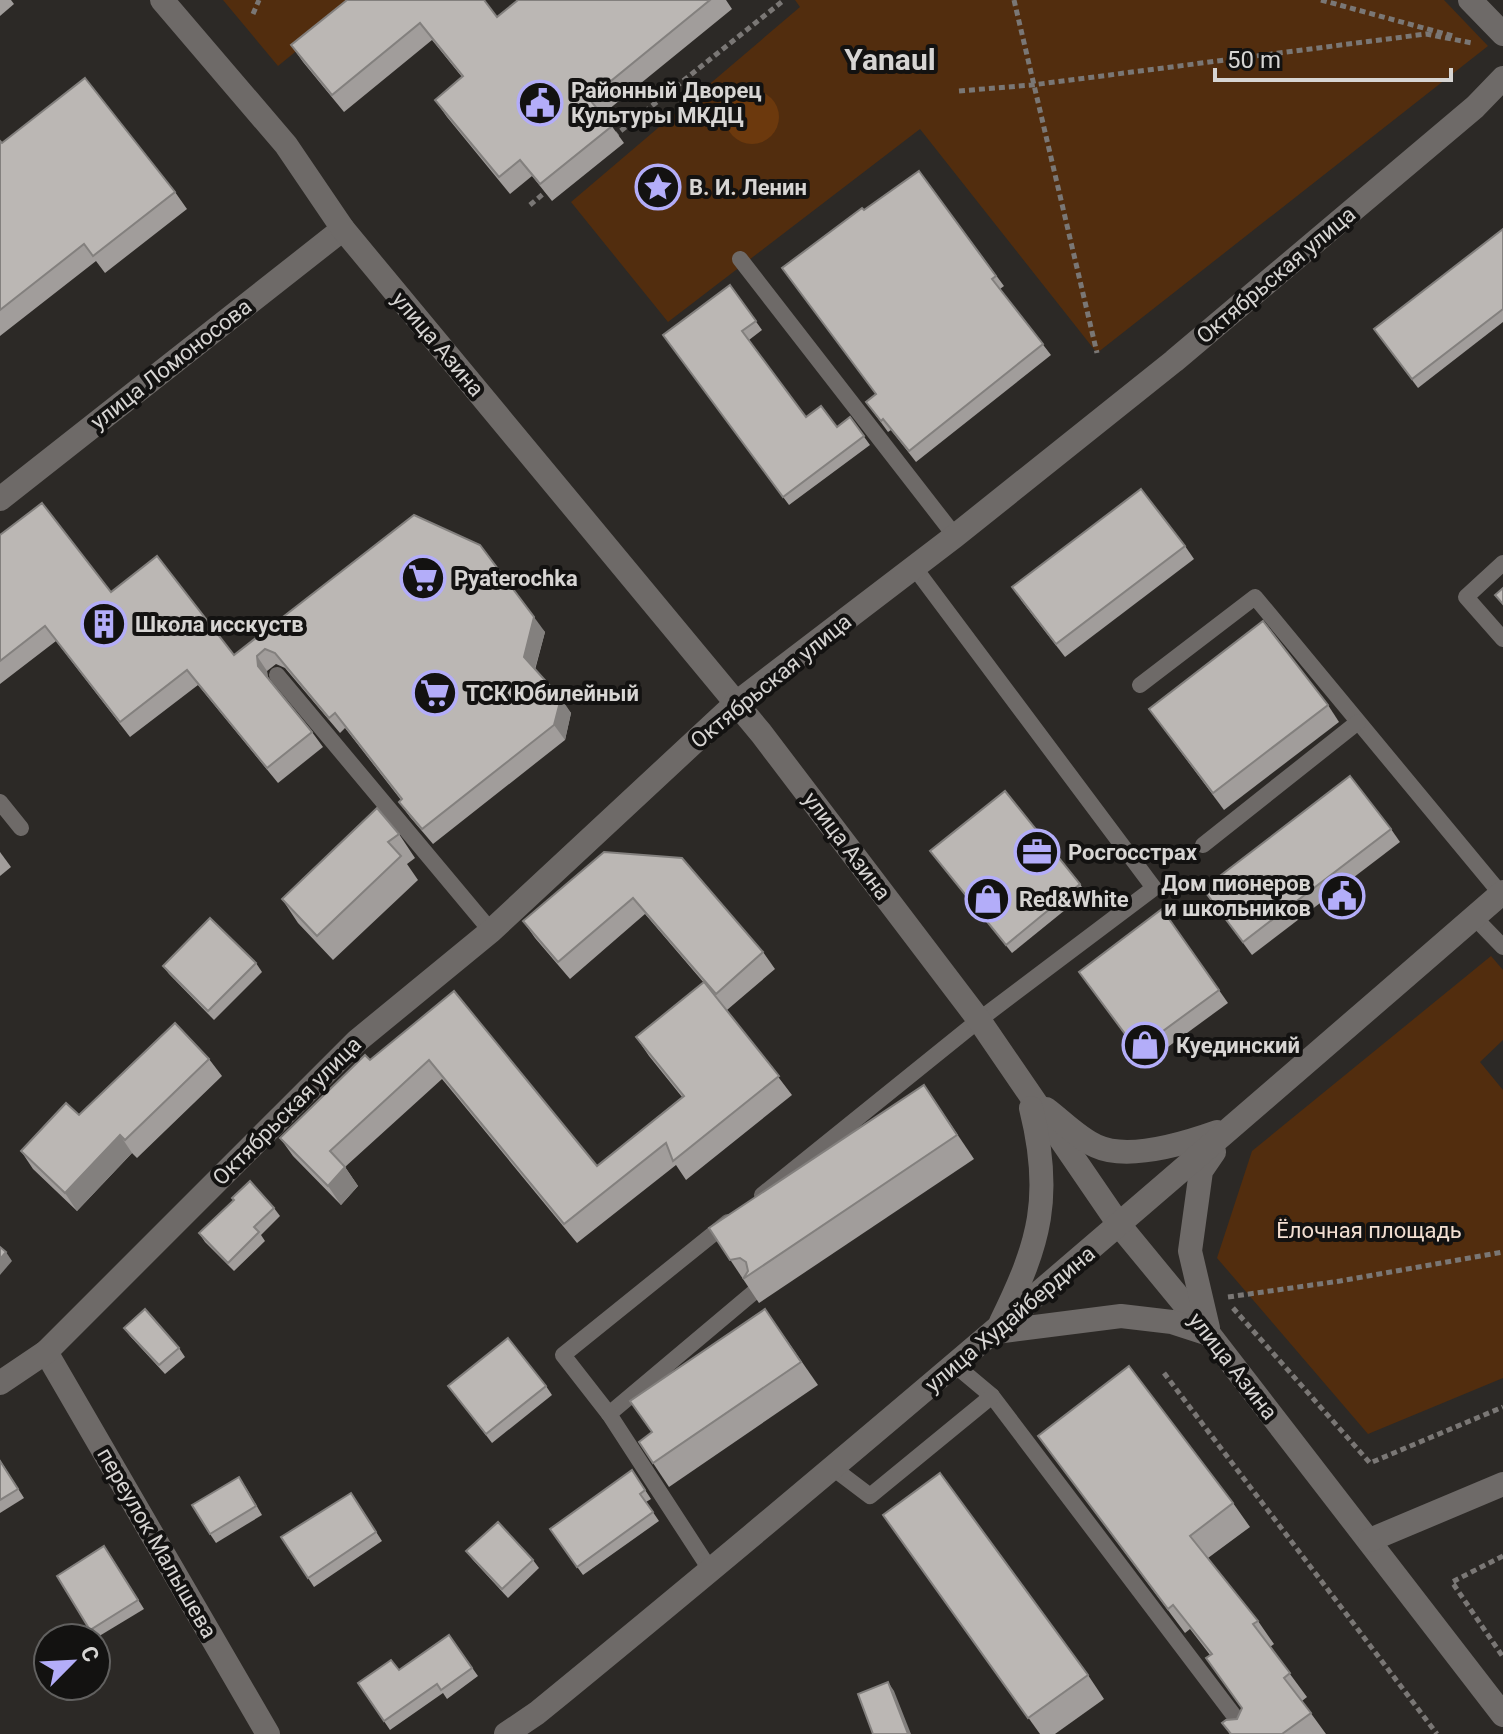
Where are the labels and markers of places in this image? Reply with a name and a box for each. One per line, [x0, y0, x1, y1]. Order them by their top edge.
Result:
place label: Районный Дворец Культуры МКДЦ [571, 78, 762, 128]
public building icon: Районный Дворец Культуры МКДЦ [516, 79, 564, 127]
place icon: В. И. Ленин [634, 163, 682, 211]
place label: В. И. Ленин [689, 175, 807, 200]
supermarket icon: Pyaterochka [399, 554, 447, 602]
place label: Pyaterochka [454, 566, 578, 591]
building icon: Школа исскуств [80, 600, 128, 648]
place label: Школа исскуств [135, 612, 304, 637]
supermarket icon: ТСК Юбилейный [411, 669, 459, 717]
place label: ТСК Юбилейный [466, 681, 639, 706]
office icon: Росгосстрах [1013, 828, 1061, 876]
place label: Росгосстрах [1068, 840, 1198, 865]
place label: Дом пионеров и школьников [1161, 871, 1311, 921]
public building icon: Дом пионеров и школьников [1318, 872, 1366, 920]
shop icon: Red&White [964, 875, 1012, 923]
place label: Red&White [1019, 887, 1129, 912]
shop icon: Куединский [1121, 1021, 1169, 1069]
place label: Куединский [1176, 1033, 1300, 1058]

